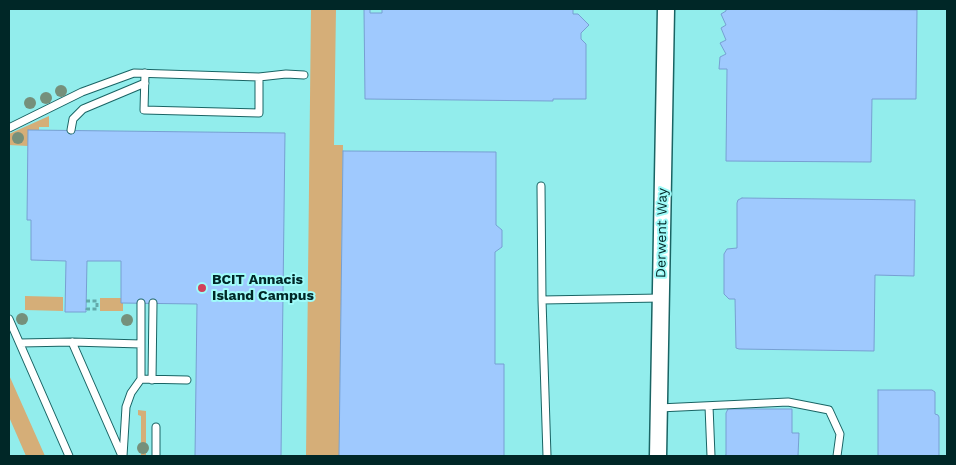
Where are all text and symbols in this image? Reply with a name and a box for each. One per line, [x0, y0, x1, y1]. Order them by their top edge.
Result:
street label: Derwent Way [653, 188, 671, 278]
place label: BCIT Annacis Island Campus [212, 272, 314, 304]
marker: BCIT Annacis Island Campus [196, 282, 208, 294]

